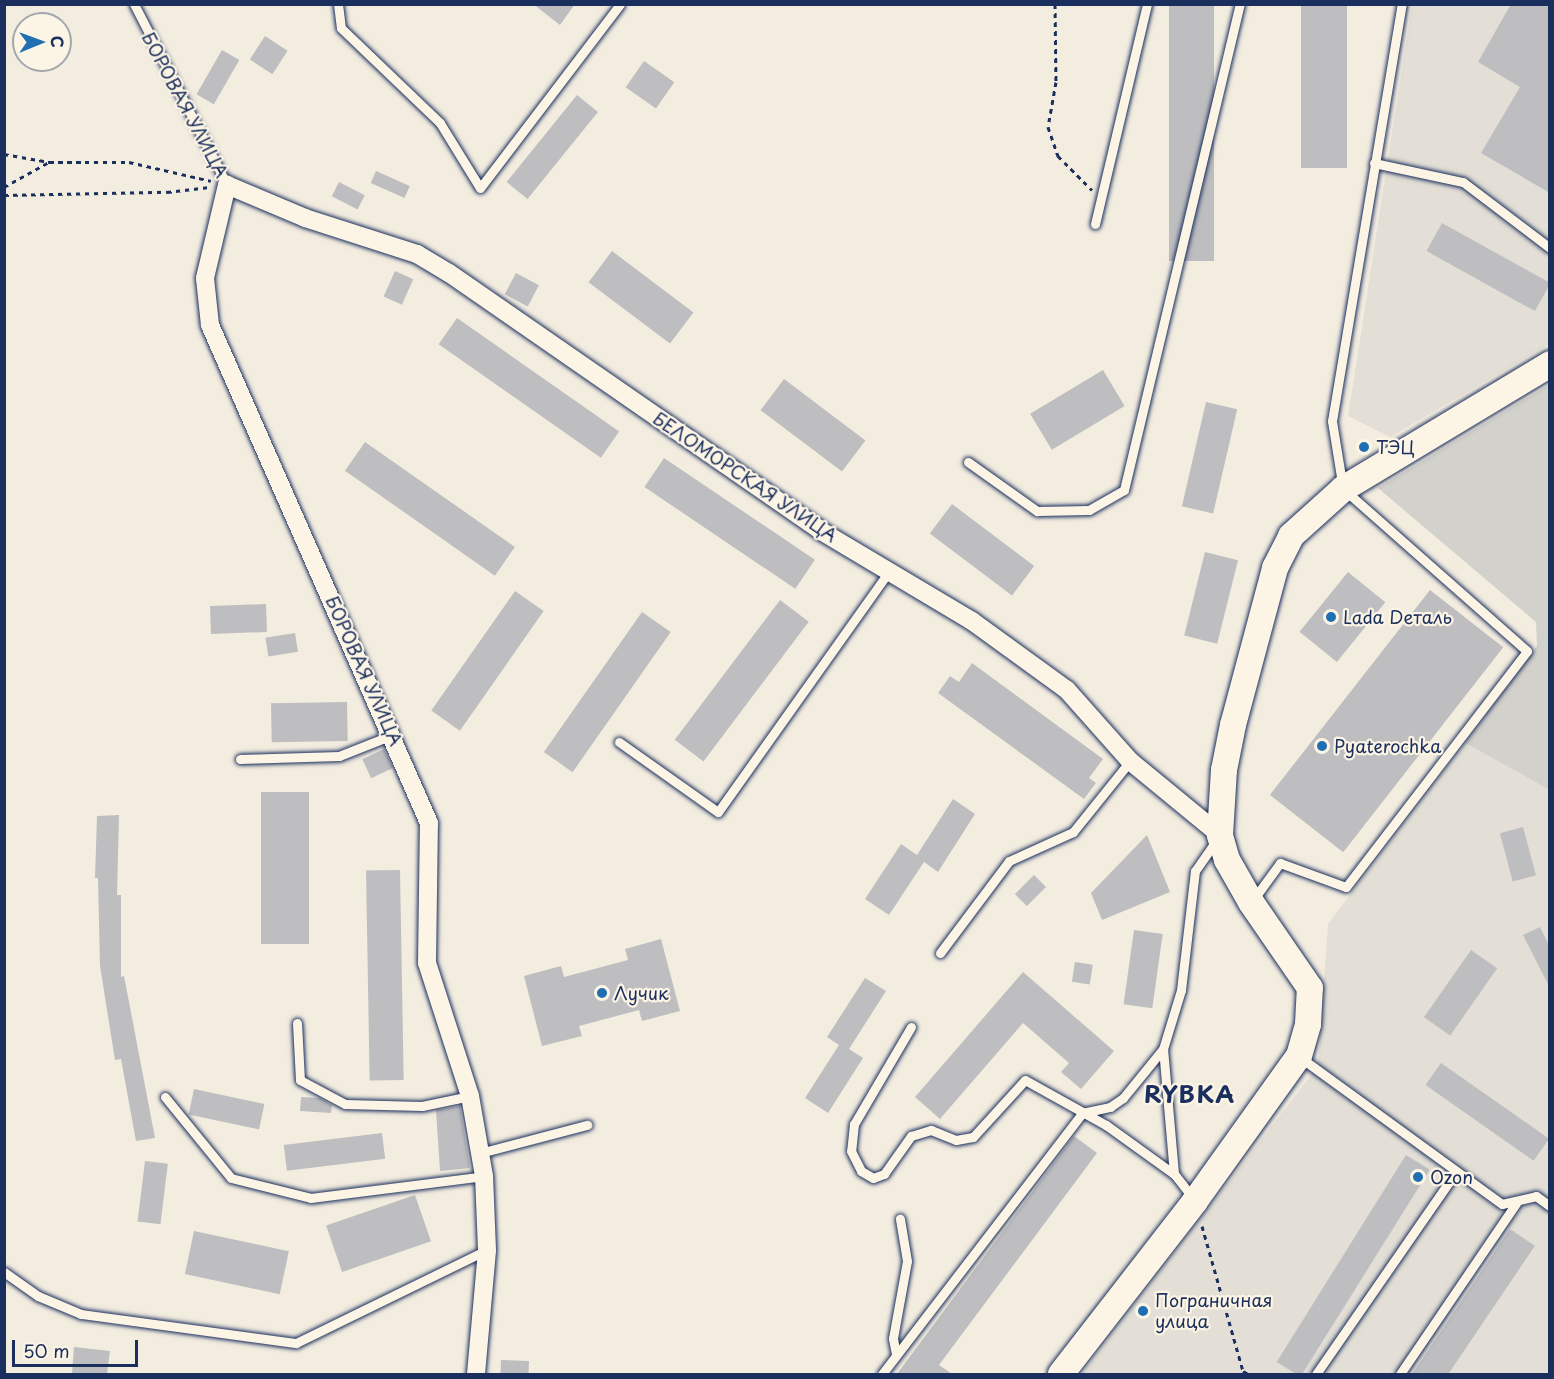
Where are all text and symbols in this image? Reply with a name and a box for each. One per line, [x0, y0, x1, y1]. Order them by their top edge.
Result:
north arrow [12, 12, 72, 72]
street label: БОРОВАЯ УЛИЦА [138, 29, 232, 181]
text: С [46, 35, 70, 48]
street label: БЕЛОМОРСКАЯ УЛИЦА [649, 407, 841, 547]
place label: ТЭЦ [1376, 436, 1415, 458]
marker: ТЭЦ [1357, 440, 1371, 454]
street label: БОРОВАЯ УЛИЦА [321, 593, 407, 749]
place label: Lada Dеталь [1343, 606, 1453, 628]
marker: Lada Dеталь [1324, 610, 1338, 624]
place label: Pyaterochka [1334, 735, 1441, 757]
marker: Pyaterochka [1315, 739, 1329, 753]
place label: Лучик [614, 982, 669, 1004]
marker: Лучик [595, 986, 609, 1000]
district label: RYBKA [1144, 1080, 1236, 1108]
place label: Ozon [1430, 1166, 1473, 1188]
marker: Ozon [1411, 1170, 1425, 1184]
place label: Пограничная улица [1155, 1290, 1272, 1332]
marker: Пограничная улица [1136, 1304, 1150, 1318]
scale bar [15, 1328, 141, 1366]
text: 50 m [23, 1337, 70, 1364]

